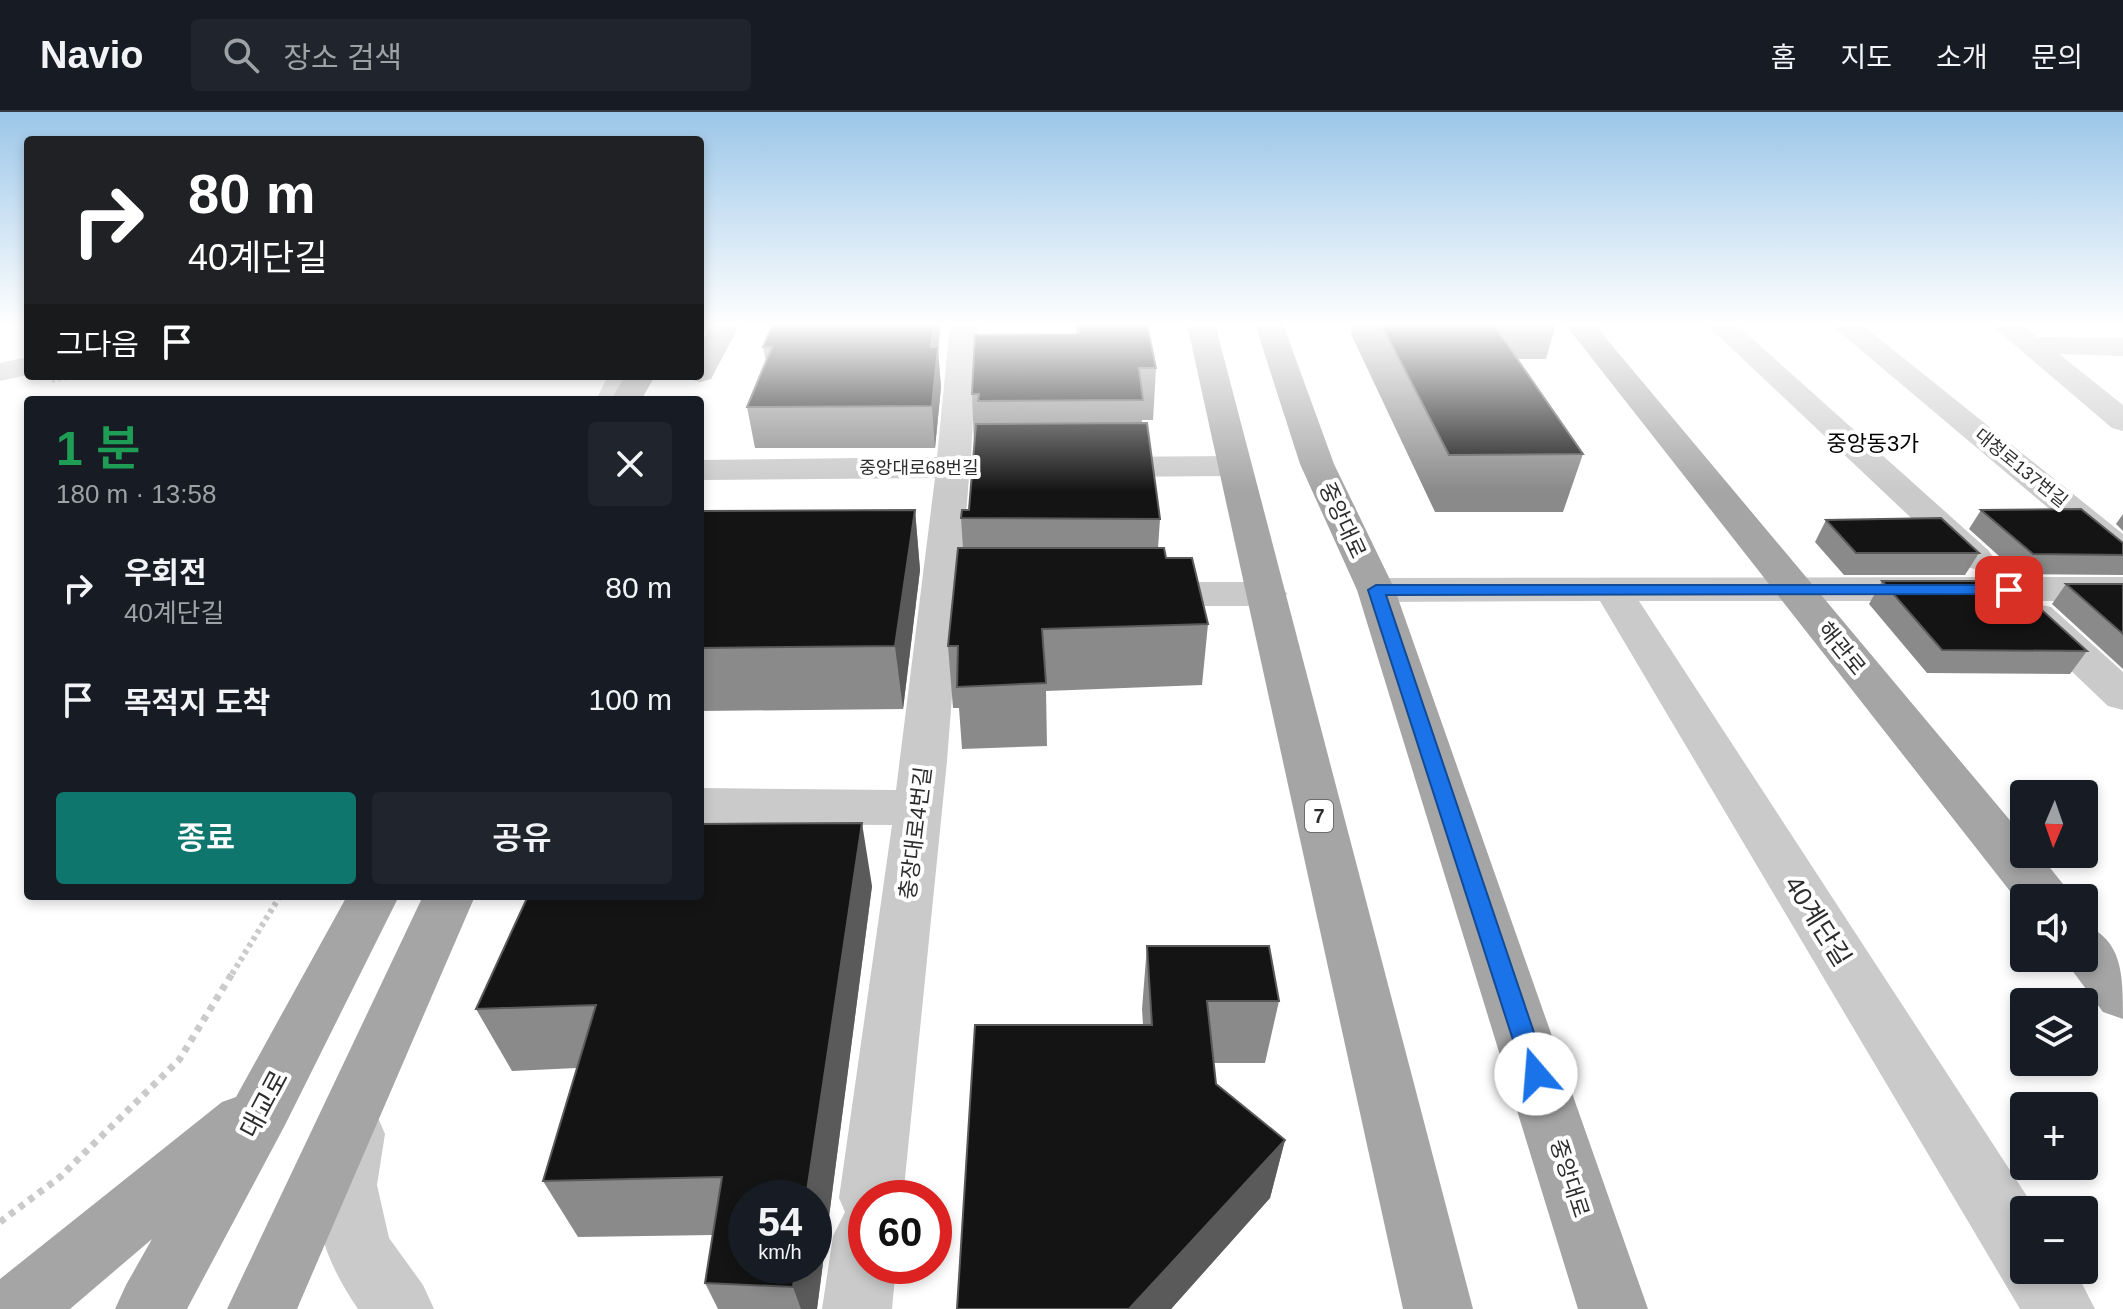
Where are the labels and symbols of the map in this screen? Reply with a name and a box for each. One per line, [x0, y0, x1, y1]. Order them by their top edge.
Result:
street label: 대청로137번길 [1971, 425, 2071, 511]
district label: 중앙동3가 [1826, 431, 1920, 456]
street label: 중앙대로68번길 [859, 458, 979, 478]
street label: 중앙대로 [1314, 478, 1371, 562]
pin [1975, 556, 2043, 624]
street label: 해관로 [1813, 617, 1870, 680]
street label: 충장대로4번길 [895, 765, 936, 901]
north arrow [2010, 780, 2098, 868]
road number: 7 [1305, 800, 1333, 832]
street label: 40계단길 [1779, 870, 1857, 972]
position arrow [1494, 1032, 1578, 1116]
street label: 대교로 [234, 1065, 294, 1143]
street label: 중앙대로 [1545, 1136, 1594, 1221]
speed limit sign: 60 [848, 1180, 952, 1284]

